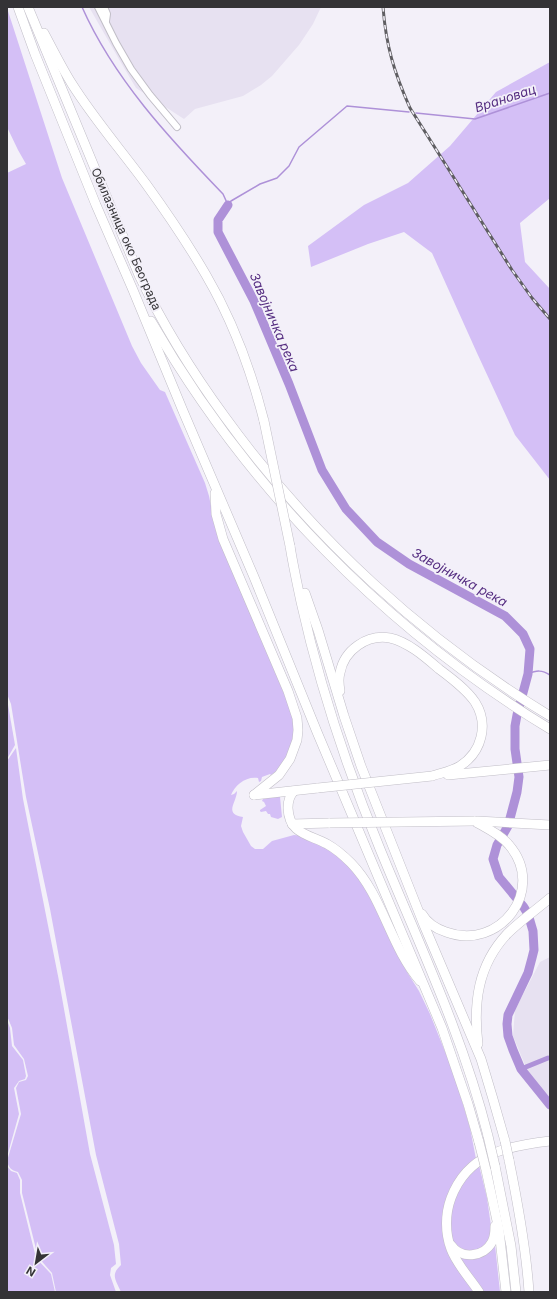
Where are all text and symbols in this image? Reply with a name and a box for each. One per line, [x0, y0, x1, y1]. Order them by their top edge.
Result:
water label: Врановац [472, 81, 538, 115]
street label: Обилазница око Београда [88, 165, 165, 312]
water label: Завојничка река [247, 270, 303, 374]
water label: Завојничка река [410, 544, 510, 610]
north arrow [16, 1243, 56, 1283]
text: N [24, 1263, 38, 1280]

